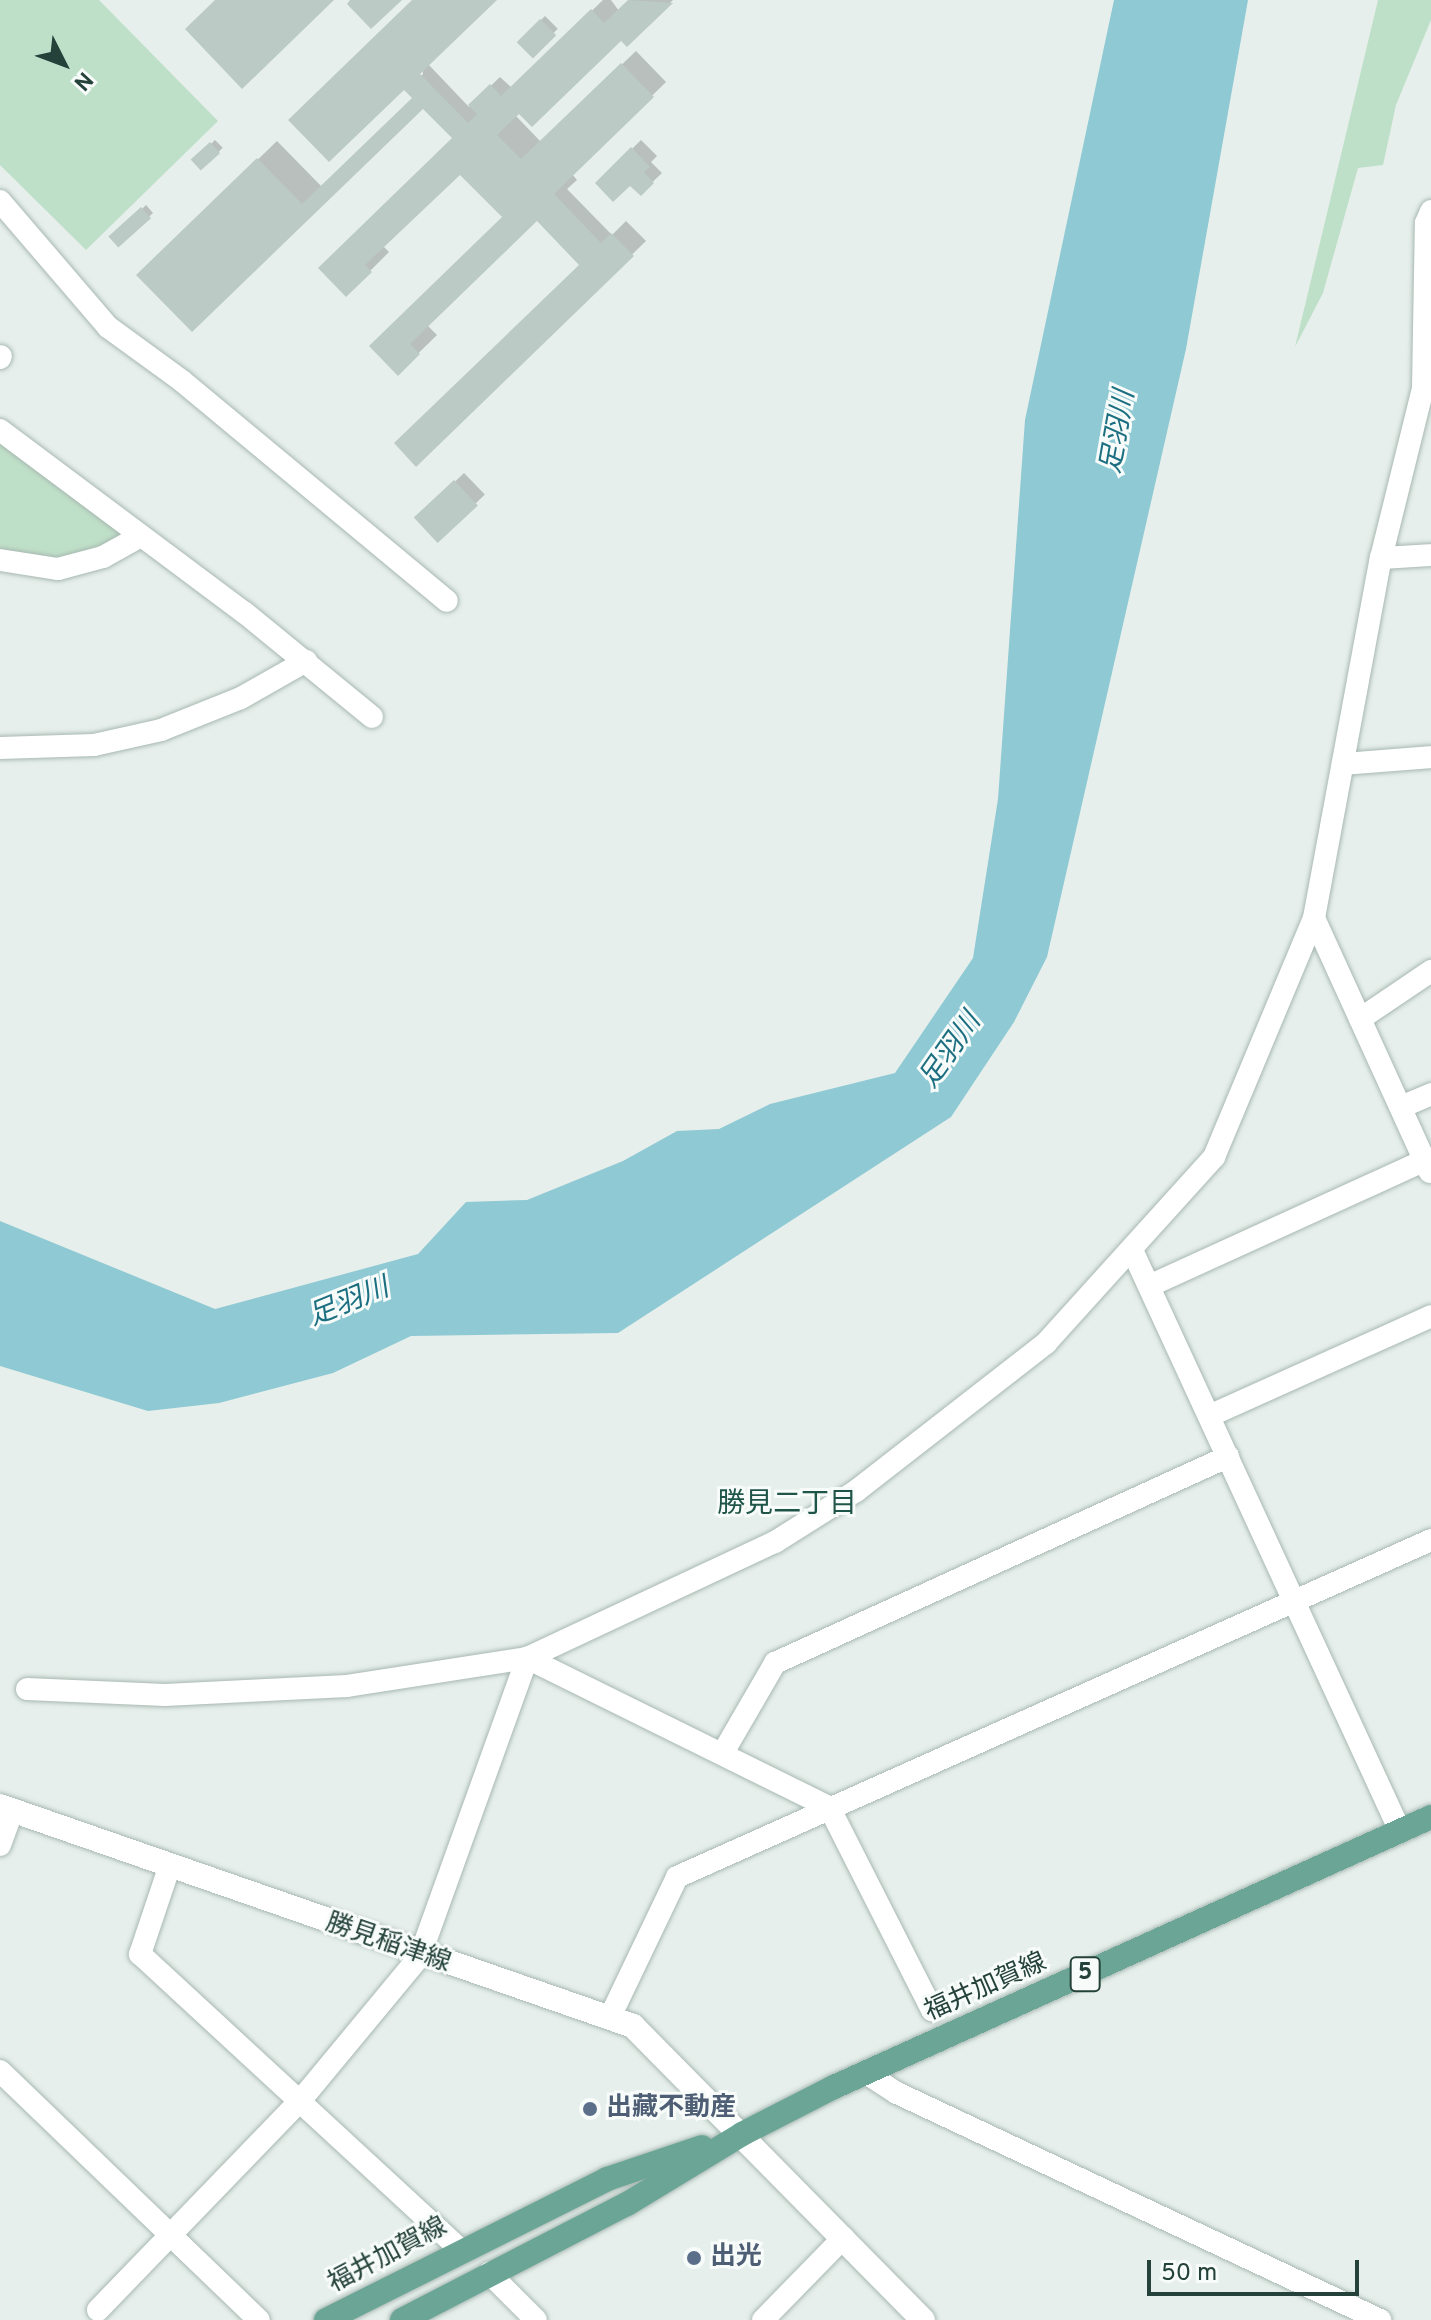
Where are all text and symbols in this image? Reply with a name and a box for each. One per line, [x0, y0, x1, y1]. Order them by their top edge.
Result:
north arrow [24, 24, 104, 104]
text: N [67, 65, 98, 95]
water label: 足羽川 [1095, 388, 1143, 476]
water label: 足羽川 [913, 1007, 989, 1095]
water label: 足羽川 [304, 1272, 394, 1334]
district label: 勝見二丁目 [717, 1488, 857, 1522]
street label: 勝見稲津線 [321, 1908, 455, 1980]
street label: 福井加賀線 [920, 1947, 1052, 2029]
road number: 5 [1069, 1954, 1101, 1994]
place label: 出藏不動産 [606, 2093, 736, 2125]
marker: 出藏不動産 [581, 2100, 599, 2118]
street label: 福井加賀線 [323, 2212, 453, 2300]
place label: 出光 [710, 2242, 762, 2274]
scale bar [1151, 2244, 1363, 2294]
marker: 出光 [685, 2249, 703, 2267]
text: 50 m [1161, 2259, 1217, 2289]

